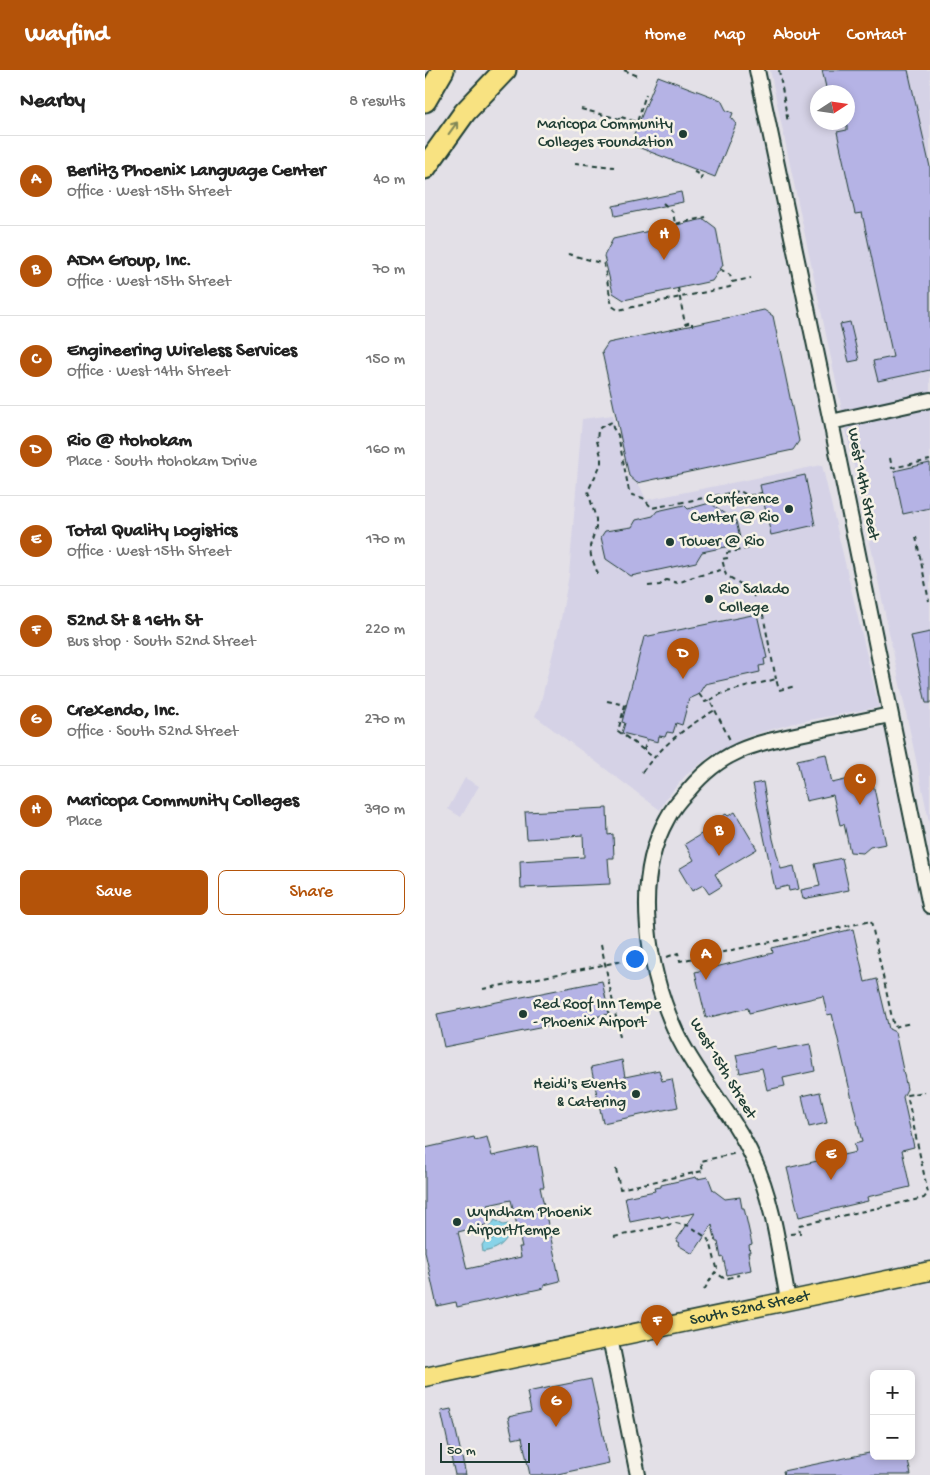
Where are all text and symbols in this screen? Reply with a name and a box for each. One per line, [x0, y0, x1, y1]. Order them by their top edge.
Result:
text: Wayfind [25, 21, 109, 50]
text: Home [644, 25, 686, 46]
text: Map [714, 25, 745, 46]
text: About [773, 25, 819, 46]
text: Contact [847, 25, 905, 46]
north arrow [810, 85, 855, 130]
text: Nearby [20, 90, 85, 115]
text: 8 results [349, 93, 405, 112]
place label: Maricopa Community Colleges Foundation [537, 116, 673, 153]
one-way arrow [448, 122, 459, 135]
marker: Maricopa Community Colleges Foundation [677, 128, 689, 140]
text: Berlitz Phoenix Language Center [67, 160, 326, 183]
text: A [31, 171, 41, 190]
text: 40 m [373, 171, 405, 190]
text: Office · West 15th Street [67, 183, 231, 202]
pin: H [648, 219, 680, 260]
text: ADM Group, Inc. [67, 250, 192, 273]
text: B [32, 261, 40, 280]
text: 70 m [372, 261, 405, 280]
text: Office · West 15th Street [67, 273, 231, 292]
text: Engineering Wireless Services [67, 340, 297, 363]
text: C [32, 351, 40, 370]
text: 150 m [366, 351, 405, 370]
text: Office · West 14th Street [67, 363, 230, 382]
street label: West 14th Street [842, 426, 882, 543]
text: Rio @ Hohokam [67, 430, 192, 453]
text: D [31, 441, 41, 460]
text: 160 m [366, 441, 405, 460]
text: Place · South Hohokam Drive [67, 453, 257, 472]
place label: Conference Center @ Rio [690, 491, 780, 528]
marker: Conference Center @ Rio [783, 503, 795, 515]
text: Total Quality Logistics [67, 520, 237, 543]
text: E [31, 531, 41, 550]
text: 170 m [366, 531, 405, 550]
place label: Tower @ Rio [679, 533, 764, 552]
marker: Tower @ Rio [664, 536, 676, 548]
text: Office · West 15th Street [67, 543, 231, 562]
place label: Rio Salado College [719, 581, 789, 618]
marker: Rio Salado College [703, 593, 715, 605]
text: 52nd St & 16th St [67, 610, 202, 633]
text: F [32, 621, 40, 640]
text: 220 m [365, 621, 405, 640]
text: Bus stop · South 52nd Street [67, 633, 255, 652]
pin: D [667, 638, 699, 679]
text: Crexendo, Inc. [67, 700, 180, 723]
text: G [31, 711, 41, 730]
text: 270 m [365, 711, 405, 730]
text: Office · South 52nd Street [67, 723, 238, 742]
pin: C [844, 764, 876, 805]
text: Maricopa Community Colleges [67, 790, 299, 813]
text: H [31, 801, 41, 820]
text: 390 m [364, 801, 405, 820]
text: Place [67, 813, 102, 832]
pin: B [703, 815, 735, 856]
button: Save [20, 870, 208, 915]
button: Share [218, 870, 405, 915]
pin: A [690, 939, 722, 980]
your location [622, 946, 648, 972]
place label: Red Roof Inn Tempe - Phoenix Airport [533, 996, 662, 1033]
marker: Red Roof Inn Tempe - Phoenix Airport [517, 1008, 529, 1020]
street label: West 15th Street [684, 1015, 760, 1124]
place label: Heidi's Events & Catering [533, 1076, 627, 1113]
marker: Heidi's Events & Catering [630, 1088, 642, 1100]
pin: E [815, 1139, 847, 1180]
place label: Wyndham Phoenix Airport/Tempe [467, 1204, 592, 1241]
marker: Wyndham Phoenix Airport/Tempe [451, 1216, 463, 1228]
street label: South 52nd Street [688, 1287, 813, 1331]
pin: F [641, 1305, 673, 1346]
map controls [870, 1370, 915, 1460]
button: + [870, 1370, 915, 1415]
pin: G [540, 1386, 572, 1427]
button: − [870, 1415, 915, 1460]
scale bar [440, 1440, 530, 1463]
text: 50 m [447, 1443, 476, 1460]

